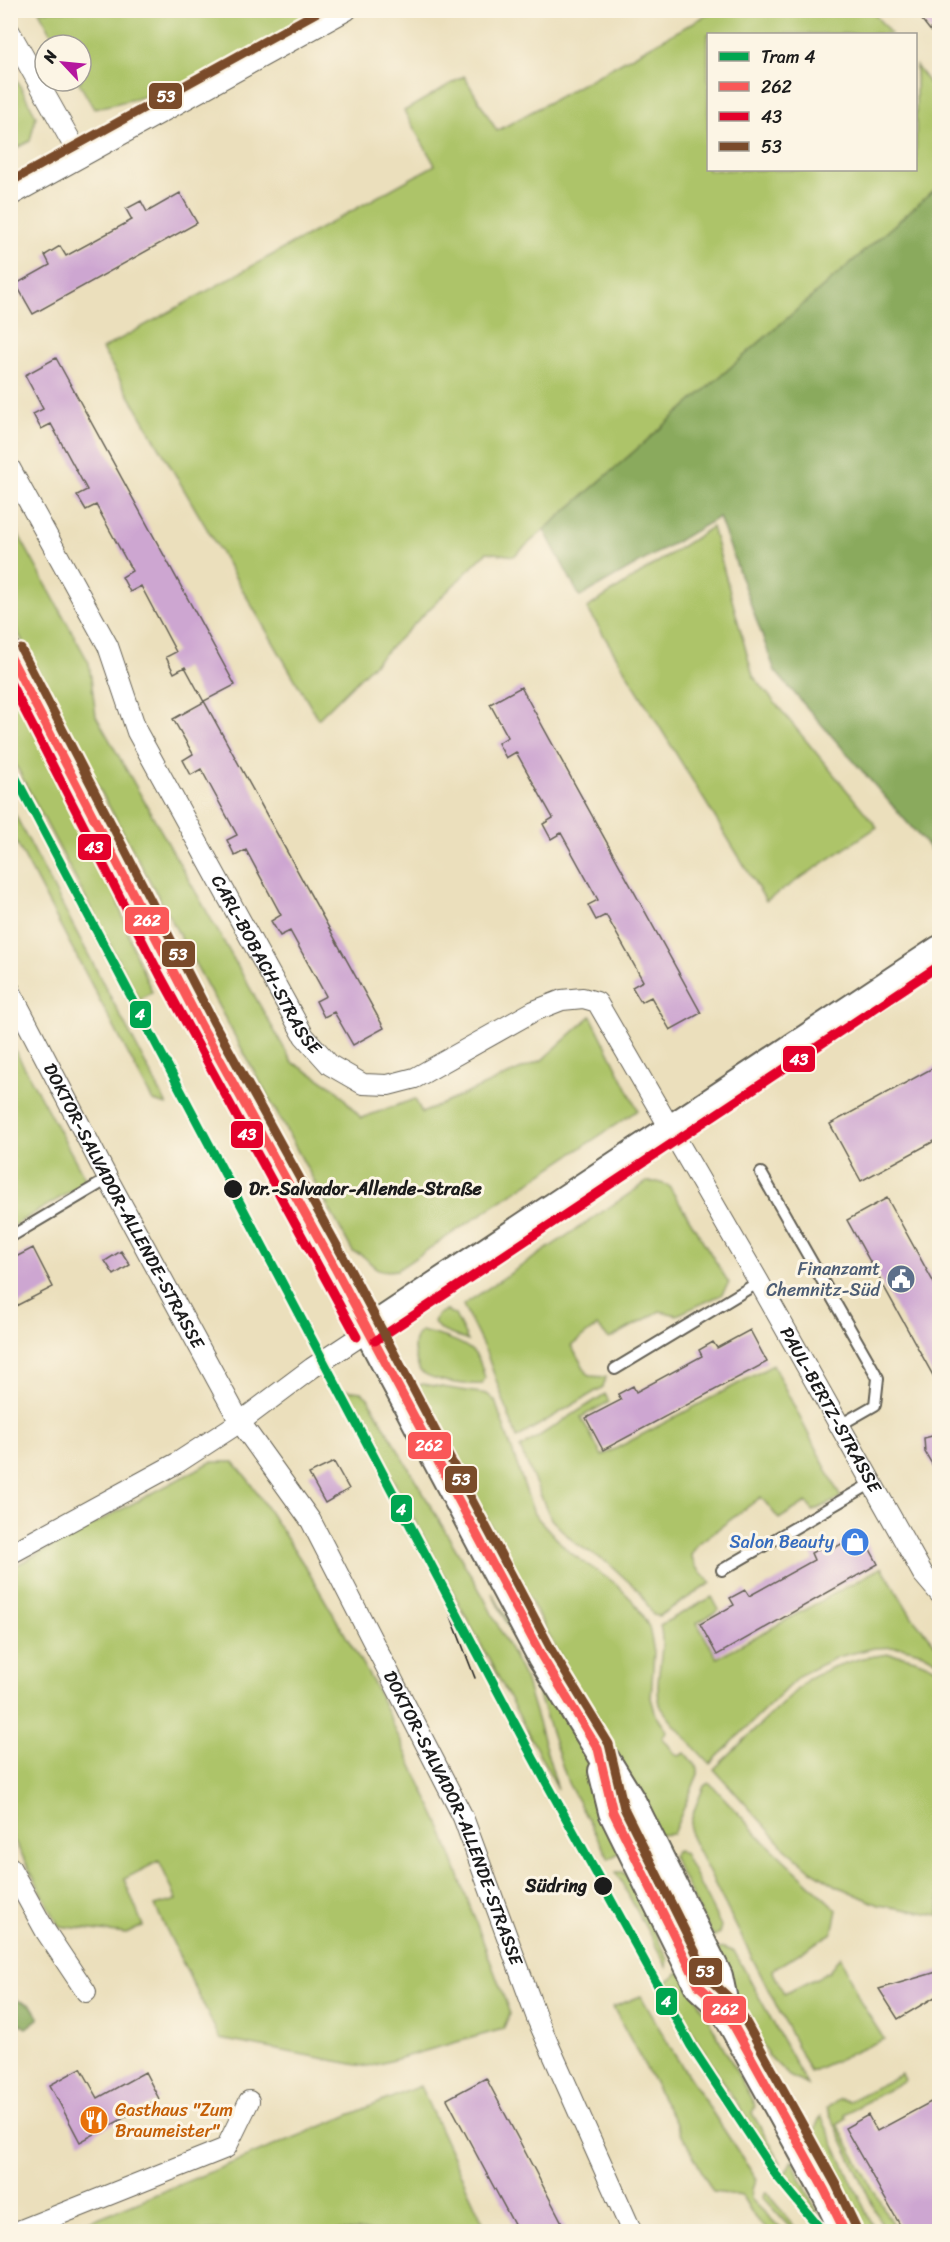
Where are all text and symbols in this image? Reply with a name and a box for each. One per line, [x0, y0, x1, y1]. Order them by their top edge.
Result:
north arrow [33, 33, 93, 93]
legend [707, 33, 917, 171]
text: Tram 4 [761, 41, 816, 73]
text: N [34, 44, 66, 69]
text: 262 [761, 71, 792, 103]
line badge: 53 [148, 82, 183, 110]
text: 53 [157, 82, 175, 111]
text: 43 [761, 101, 782, 133]
text: 53 [761, 131, 782, 163]
line badge: 43 [77, 833, 112, 861]
text: 43 [84, 833, 104, 862]
street label: CARL-BOBACH-STRASSE [202, 869, 330, 1063]
line badge: 262 [124, 906, 170, 935]
text: 262 [132, 906, 162, 935]
line badge: 53 [161, 940, 196, 968]
text: 53 [169, 940, 187, 969]
line badge: 4 [129, 1000, 152, 1029]
text: 4 [134, 1000, 145, 1029]
line badge: 43 [782, 1045, 816, 1073]
text: 43 [789, 1045, 809, 1074]
street label: DOKTOR-SALVADOR-ALLENDE-STRASSE [34, 1057, 214, 1355]
line badge: 43 [230, 1120, 264, 1149]
text: 43 [237, 1120, 257, 1149]
place label: Dr.-Salvador-Allende-Straße [249, 1173, 483, 1205]
marker: Dr.-Salvador-Allende-Straße [222, 1178, 244, 1200]
place label: Finanzamt Chemnitz-Süd [766, 1253, 882, 1306]
public building icon: Finanzamt Chemnitz-Süd [885, 1263, 917, 1295]
street label: PAUL-BERTZ-STRASSE [771, 1321, 891, 1500]
line badge: 262 [407, 1431, 452, 1460]
text: 262 [414, 1431, 444, 1460]
line badge: 53 [444, 1465, 478, 1494]
text: 53 [452, 1465, 470, 1494]
line badge: 4 [390, 1494, 413, 1523]
text: 4 [395, 1495, 406, 1524]
place label: Salon Beauty [730, 1526, 835, 1558]
shop icon: Salon Beauty [839, 1526, 871, 1558]
street label: DOKTOR-SALVADOR-ALLENDE-STRASSE [374, 1665, 533, 1971]
place label: Südring [524, 1870, 587, 1902]
marker: Südring [592, 1875, 614, 1897]
line badge: 53 [688, 1957, 723, 1986]
text: 53 [696, 1957, 714, 1986]
line badge: 4 [655, 1987, 678, 2016]
text: 4 [660, 1987, 671, 2016]
line badge: 262 [702, 1995, 747, 2024]
text: 262 [710, 1995, 740, 2024]
place label: Gasthaus "Zum Braumeister" [115, 2094, 233, 2147]
restaurant icon: Gasthaus "Zum Braumeister" [78, 2104, 110, 2136]

